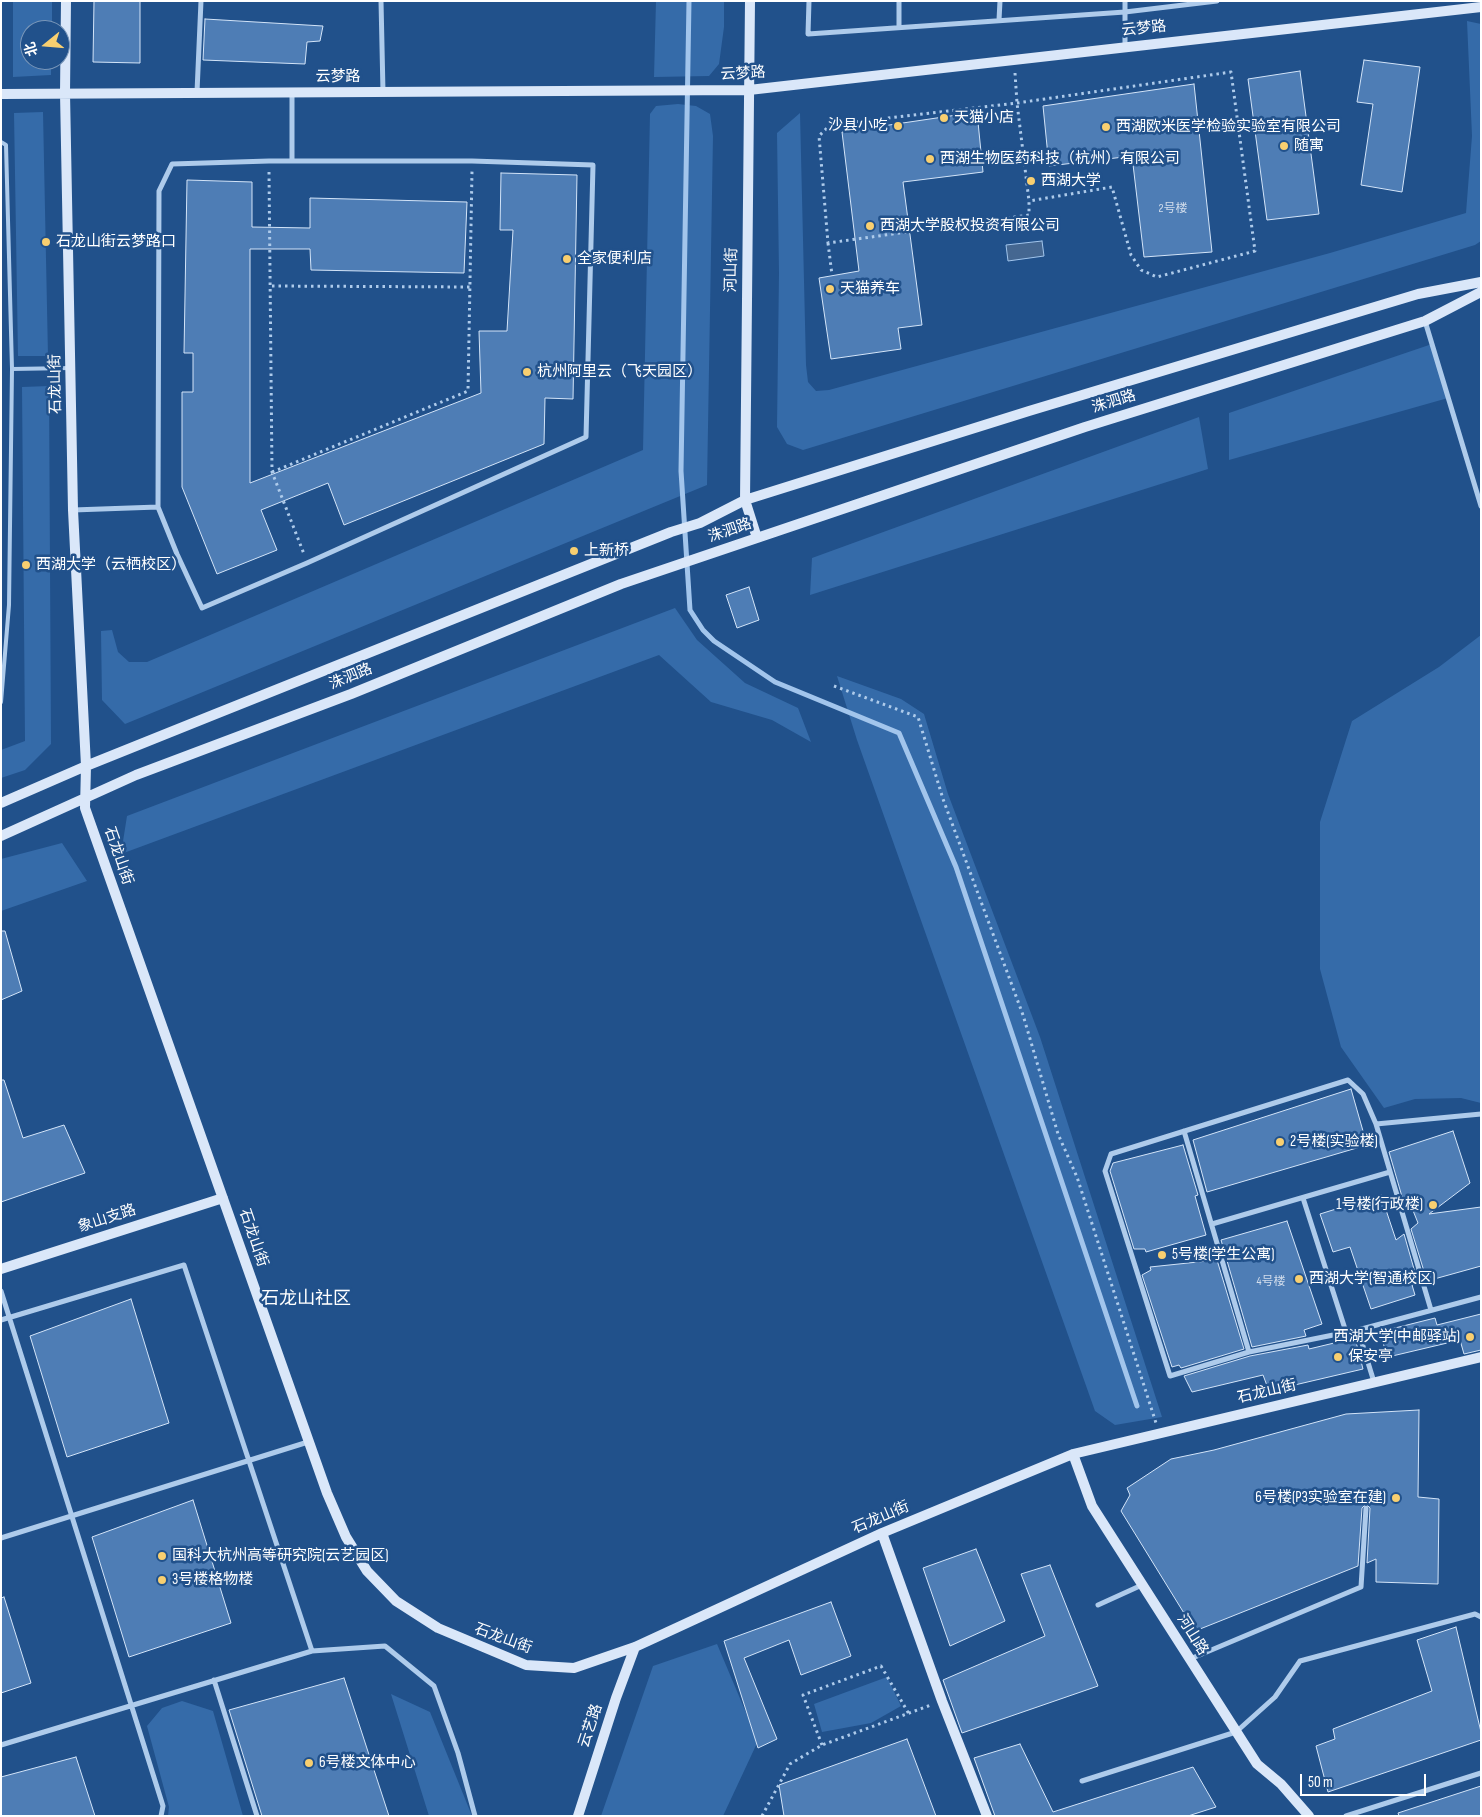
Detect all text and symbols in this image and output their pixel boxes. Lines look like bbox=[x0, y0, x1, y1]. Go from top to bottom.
street label: 云梦路 bbox=[1121, 18, 1167, 40]
north arrow bbox=[20, 20, 70, 70]
text: 北 bbox=[21, 40, 41, 58]
street label: 云梦路 bbox=[720, 64, 766, 84]
street label: 云梦路 bbox=[316, 68, 360, 86]
place label: 天猫小店 bbox=[954, 109, 1014, 127]
marker: 天猫小店 bbox=[938, 112, 950, 124]
place label: 沙县小吃 bbox=[828, 117, 888, 135]
place label: 西湖欧米医学检验实验室有限公司 bbox=[1116, 118, 1341, 136]
marker: 沙县小吃 bbox=[892, 120, 904, 132]
marker: 西湖欧米医学检验实验室有限公司 bbox=[1100, 121, 1112, 133]
place label: 随寓 bbox=[1294, 137, 1324, 155]
marker: 随寓 bbox=[1278, 140, 1290, 152]
place label: 西湖生物医药科技（杭州）有限公司 bbox=[940, 150, 1180, 168]
marker: 西湖生物医药科技（杭州）有限公司 bbox=[924, 153, 936, 165]
place label: 西湖大学 bbox=[1041, 172, 1101, 190]
marker: 西湖大学 bbox=[1025, 175, 1037, 187]
house number: 2号楼 bbox=[1159, 202, 1187, 216]
place label: 西湖大学股权投资有限公司 bbox=[880, 217, 1060, 235]
marker: 西湖大学股权投资有限公司 bbox=[864, 220, 876, 232]
place label: 石龙山街云梦路口 bbox=[56, 233, 176, 251]
marker: 石龙山街云梦路口 bbox=[40, 236, 52, 248]
street label: 河山街 bbox=[723, 247, 741, 293]
place label: 全家便利店 bbox=[577, 250, 652, 268]
marker: 全家便利店 bbox=[561, 253, 573, 265]
place label: 天猫养车 bbox=[840, 280, 900, 298]
marker: 天猫养车 bbox=[824, 283, 836, 295]
street label: 石龙山街 bbox=[46, 354, 66, 414]
place label: 杭州阿里云（飞天园区） bbox=[537, 363, 702, 381]
marker: 杭州阿里云（飞天园区） bbox=[521, 366, 533, 378]
street label: 洙泗路 bbox=[1090, 387, 1138, 417]
street label: 洙泗路 bbox=[706, 515, 754, 547]
place label: 上新桥 bbox=[584, 542, 629, 560]
marker: 上新桥 bbox=[568, 545, 580, 557]
place label: 西湖大学（云栖校区） bbox=[36, 556, 186, 574]
marker: 西湖大学（云栖校区） bbox=[20, 559, 32, 571]
street label: 洙泗路 bbox=[327, 660, 375, 694]
street label: 石龙山街 bbox=[100, 825, 136, 887]
place label: 2号楼(实验楼) bbox=[1290, 1133, 1378, 1151]
marker: 2号楼(实验楼) bbox=[1274, 1136, 1286, 1148]
place label: 1号楼(行政楼) bbox=[1336, 1196, 1423, 1214]
marker: 1号楼(行政楼) bbox=[1427, 1199, 1439, 1211]
street label: 象山支路 bbox=[76, 1201, 138, 1237]
street label: 石龙山街 bbox=[235, 1207, 271, 1269]
place label: 5号楼(学生公寓) bbox=[1172, 1246, 1275, 1264]
marker: 5号楼(学生公寓) bbox=[1156, 1249, 1168, 1261]
place label: 西湖大学(智通校区) bbox=[1309, 1270, 1435, 1288]
marker: 西湖大学(智通校区) bbox=[1293, 1273, 1305, 1285]
house number: 4号楼 bbox=[1256, 1275, 1286, 1289]
district label: 石龙山社区 bbox=[261, 1288, 351, 1310]
place label: 西湖大学(中邮驿站) bbox=[1334, 1328, 1460, 1346]
marker: 西湖大学(中邮驿站) bbox=[1464, 1331, 1476, 1343]
place label: 保安亭 bbox=[1348, 1348, 1393, 1366]
marker: 保安亭 bbox=[1332, 1351, 1344, 1363]
street label: 石龙山街 bbox=[1236, 1376, 1298, 1408]
place label: 6号楼(P3实验室在建) bbox=[1255, 1489, 1386, 1507]
marker: 6号楼(P3实验室在建) bbox=[1390, 1492, 1402, 1504]
street label: 石龙山街 bbox=[850, 1498, 912, 1538]
place label: 国科大杭州高等研究院(云艺园区) bbox=[172, 1547, 388, 1565]
marker: 国科大杭州高等研究院(云艺园区) bbox=[156, 1550, 168, 1562]
place label: 3号楼格物楼 bbox=[172, 1571, 253, 1589]
marker: 3号楼格物楼 bbox=[156, 1574, 168, 1586]
street label: 河山路 bbox=[1172, 1611, 1212, 1659]
street label: 石龙山街 bbox=[472, 1620, 534, 1658]
street label: 云艺路 bbox=[575, 1702, 607, 1750]
place label: 6号楼文体中心 bbox=[319, 1754, 416, 1772]
marker: 6号楼文体中心 bbox=[303, 1757, 315, 1769]
scale bar bbox=[1302, 1764, 1428, 1796]
text: 50 m bbox=[1308, 1773, 1333, 1792]

